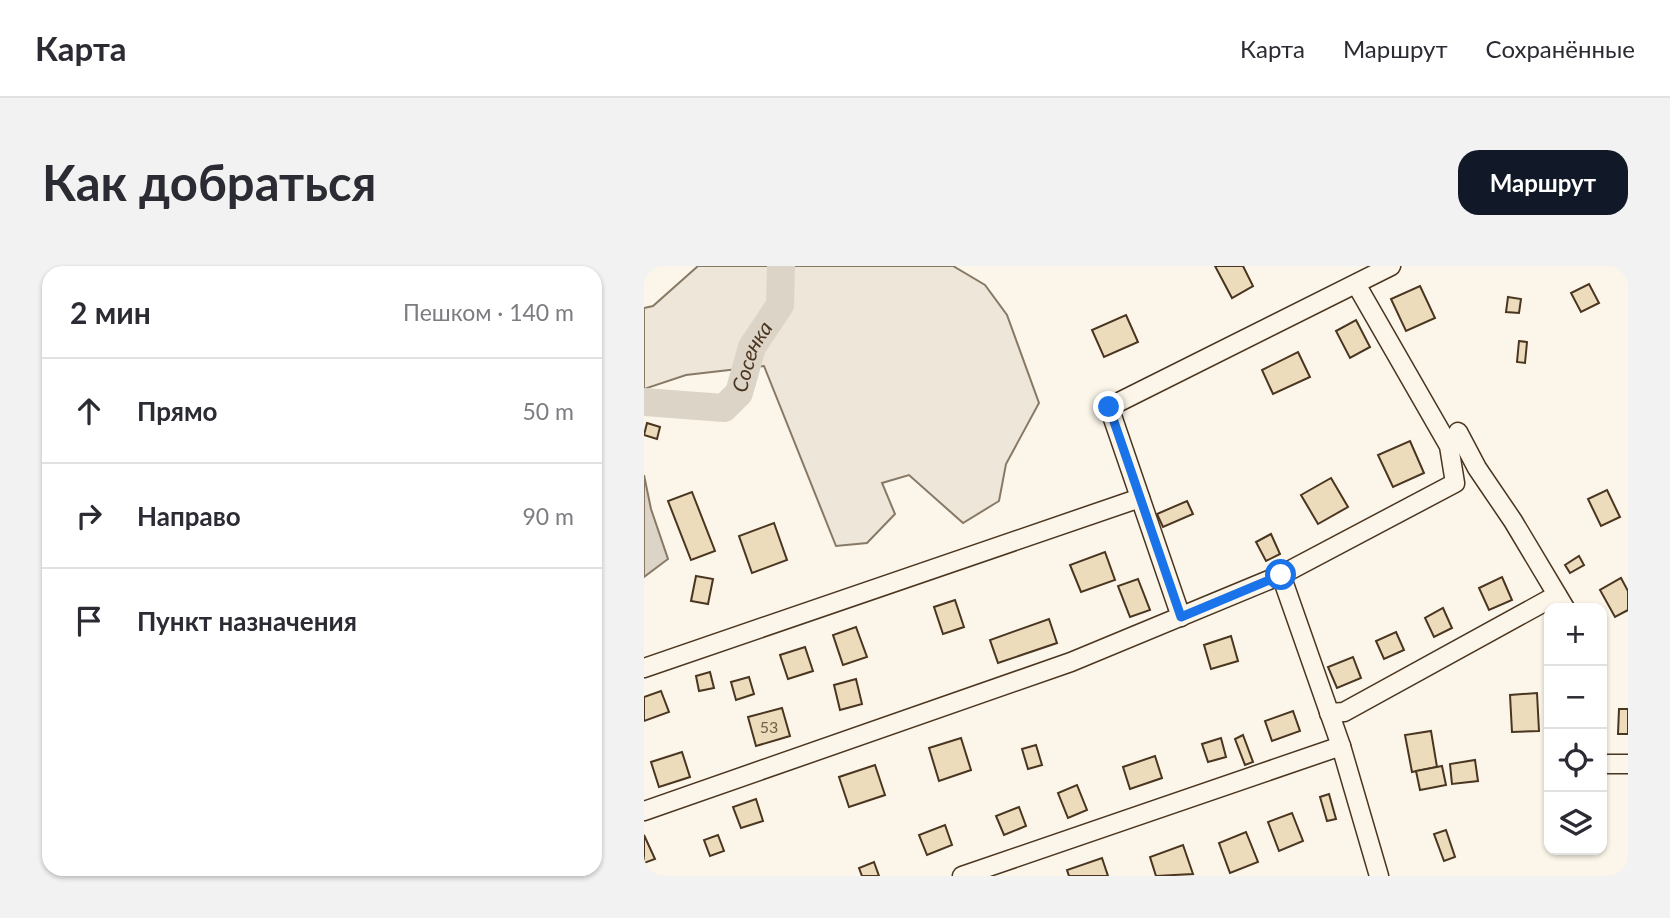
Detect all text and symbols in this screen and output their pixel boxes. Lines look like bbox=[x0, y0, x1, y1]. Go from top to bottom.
text: Карта bbox=[35, 28, 126, 68]
text: Карта bbox=[1240, 34, 1305, 63]
text: Маршрут bbox=[1343, 34, 1448, 63]
text: Сохранённые bbox=[1486, 34, 1635, 63]
button: Маршрут bbox=[1458, 150, 1628, 215]
text: Как добраться bbox=[42, 153, 376, 211]
text: 2 мин bbox=[70, 294, 151, 330]
text: Пешком · 140 m bbox=[403, 298, 574, 326]
water label: Сосенка bbox=[726, 316, 777, 395]
route end bbox=[1093, 391, 1124, 422]
icon: ahead bbox=[70, 392, 108, 430]
text: Прямо bbox=[137, 395, 218, 427]
text: 50 m bbox=[523, 397, 574, 425]
icon: right bbox=[70, 497, 108, 535]
text: Направо bbox=[137, 500, 241, 532]
text: 90 m bbox=[523, 502, 574, 530]
route start bbox=[1265, 559, 1296, 590]
icon: arrive bbox=[70, 602, 108, 640]
map controls bbox=[1544, 603, 1607, 855]
button: + bbox=[1544, 603, 1607, 666]
text: Пункт назначения bbox=[137, 605, 357, 637]
button: − bbox=[1544, 666, 1607, 729]
house number: 53 bbox=[760, 717, 778, 736]
button: locate bbox=[1544, 729, 1607, 792]
button: layers bbox=[1544, 792, 1607, 855]

